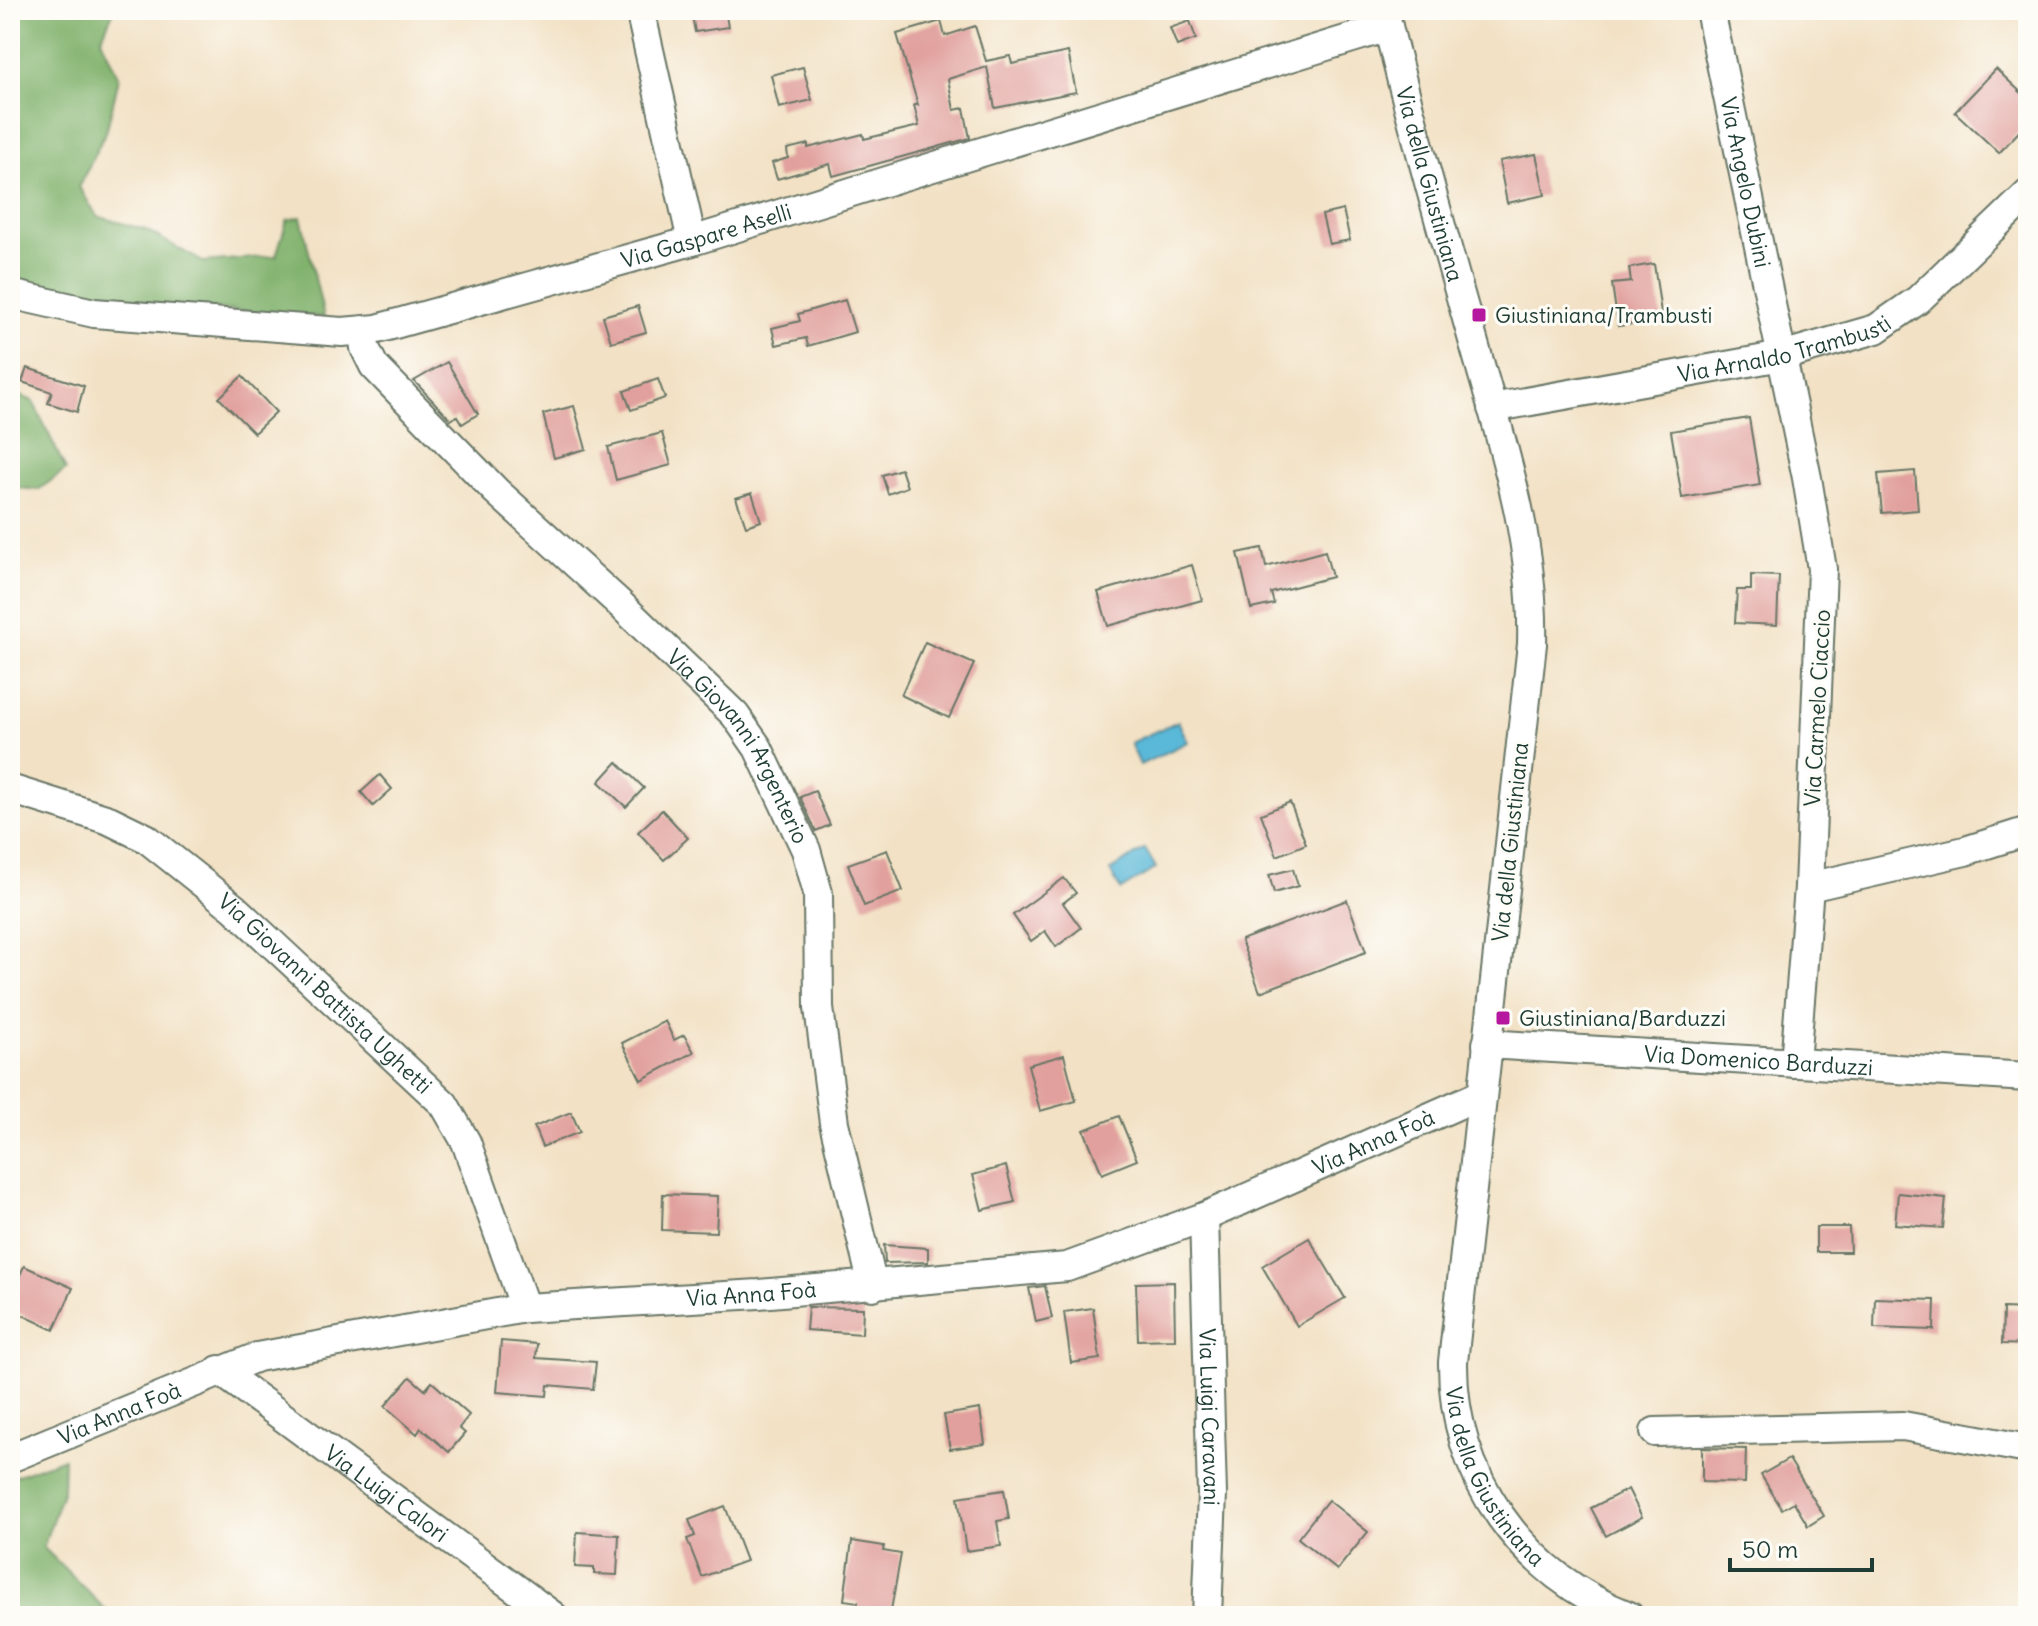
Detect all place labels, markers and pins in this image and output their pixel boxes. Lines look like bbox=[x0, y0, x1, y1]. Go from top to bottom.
place label: Giustiniana/Trambusti bbox=[1495, 301, 1712, 329]
marker: Giustiniana/Trambusti bbox=[1470, 306, 1488, 324]
place label: Giustiniana/Barduzzi bbox=[1519, 1004, 1726, 1032]
marker: Giustiniana/Barduzzi bbox=[1494, 1009, 1512, 1027]

